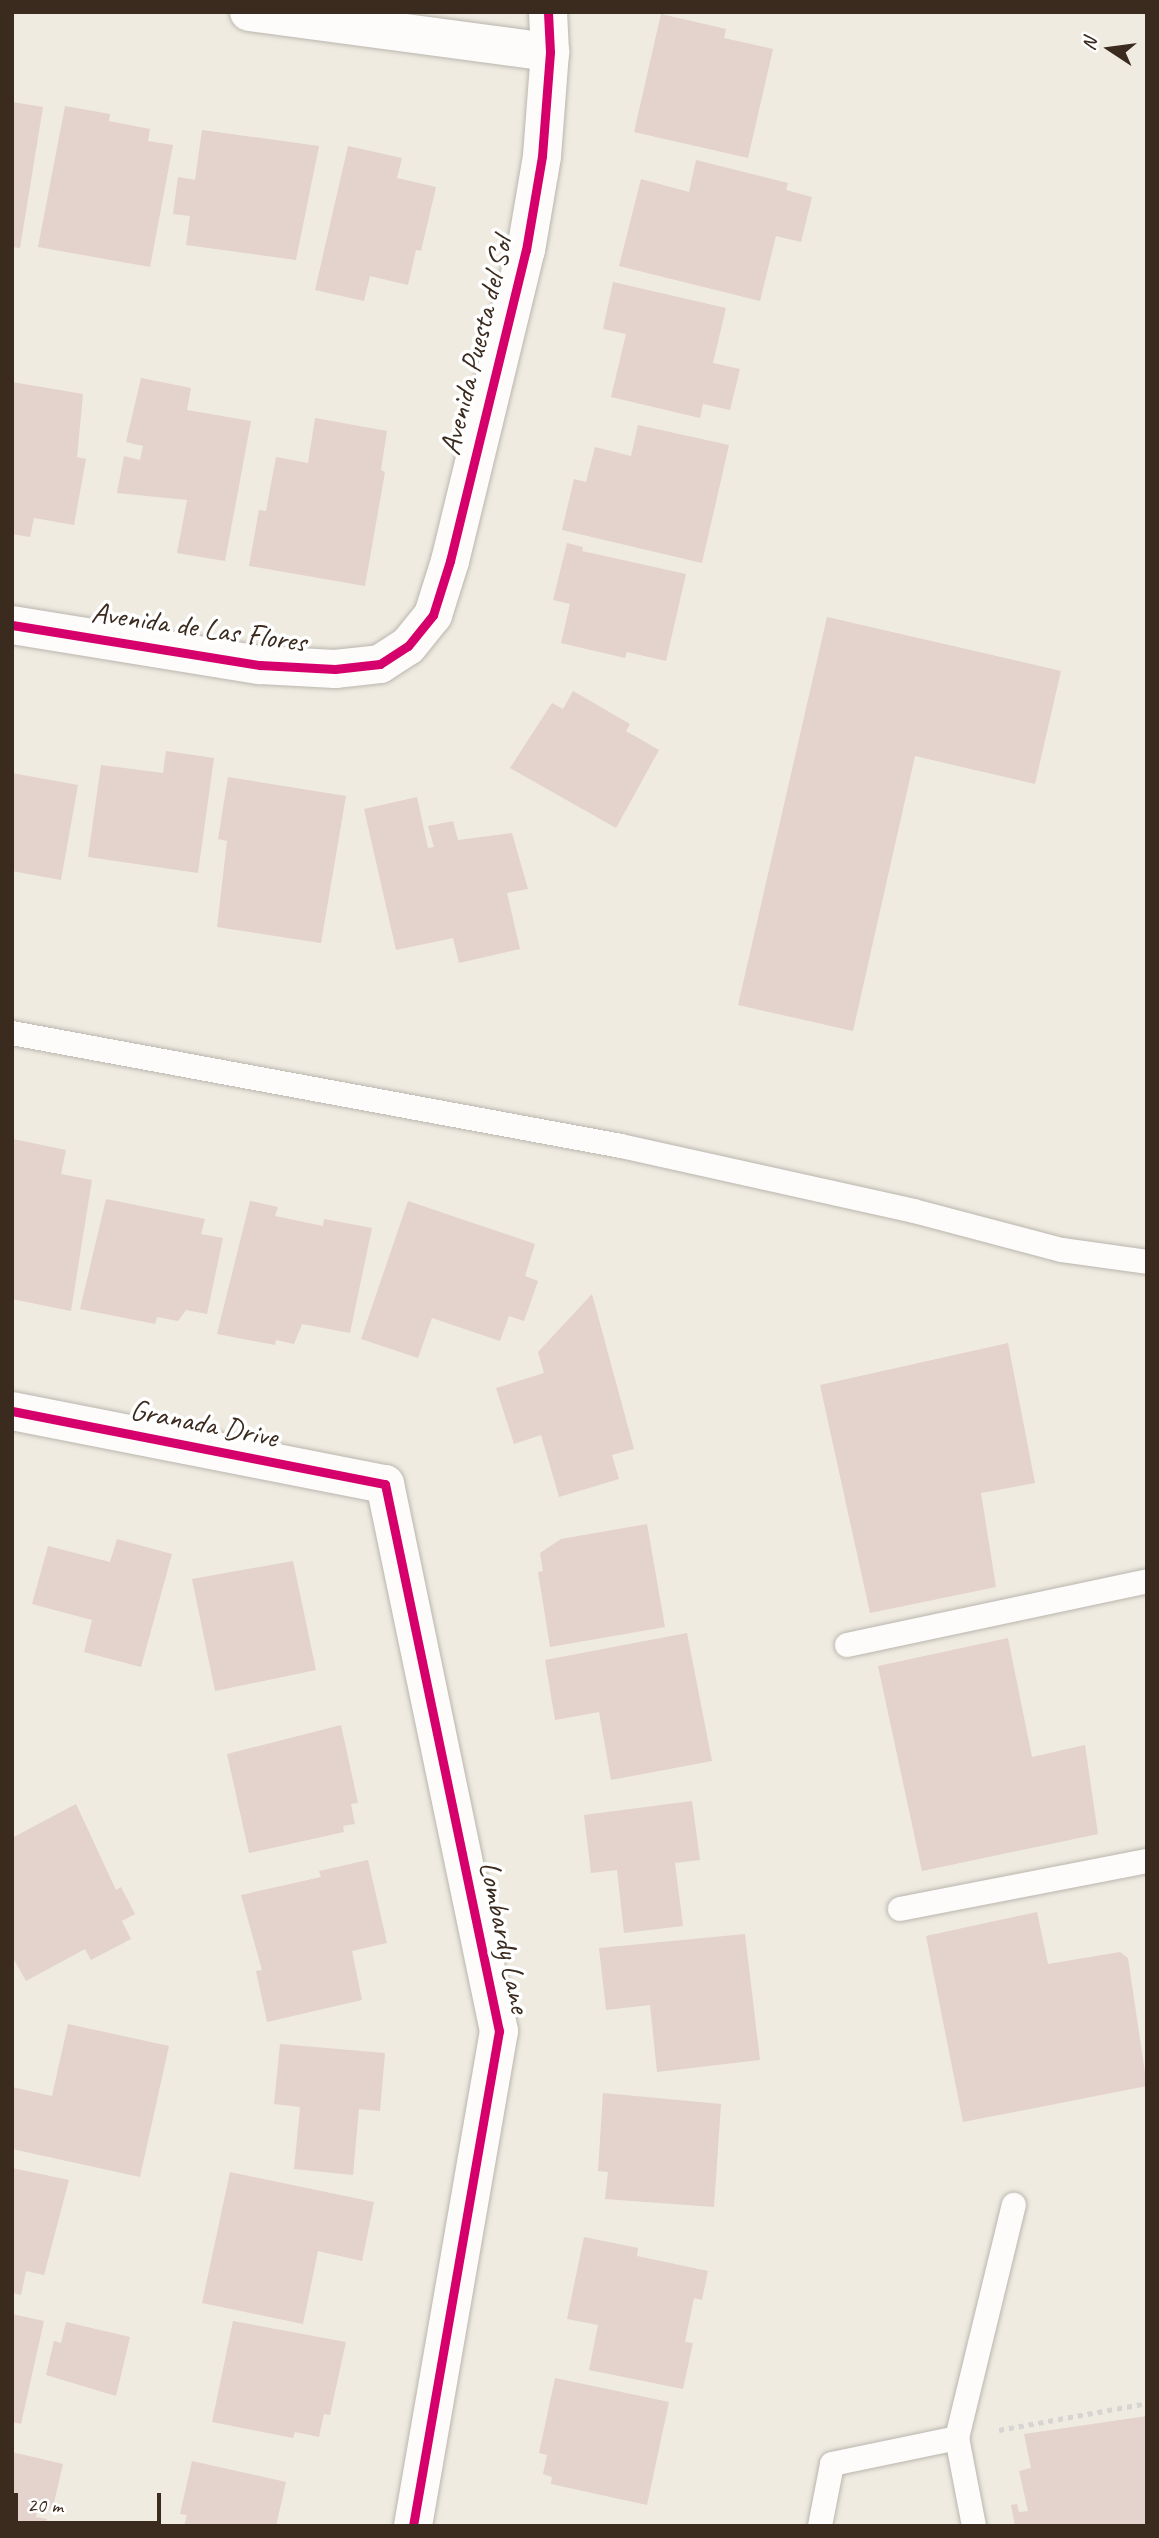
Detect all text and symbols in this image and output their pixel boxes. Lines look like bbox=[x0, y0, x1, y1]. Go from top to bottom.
north arrow bbox=[1075, 14, 1145, 84]
text: N bbox=[1077, 36, 1103, 53]
street label: Avenida Puesta del Sol bbox=[432, 234, 520, 458]
street label: Avenida de Las Flores bbox=[89, 594, 309, 660]
street label: Granada Drive bbox=[127, 1391, 281, 1455]
street label: Lombardy Lane bbox=[471, 1858, 539, 2016]
scale bar bbox=[18, 2478, 164, 2522]
text: 20 m bbox=[27, 2492, 63, 2518]

